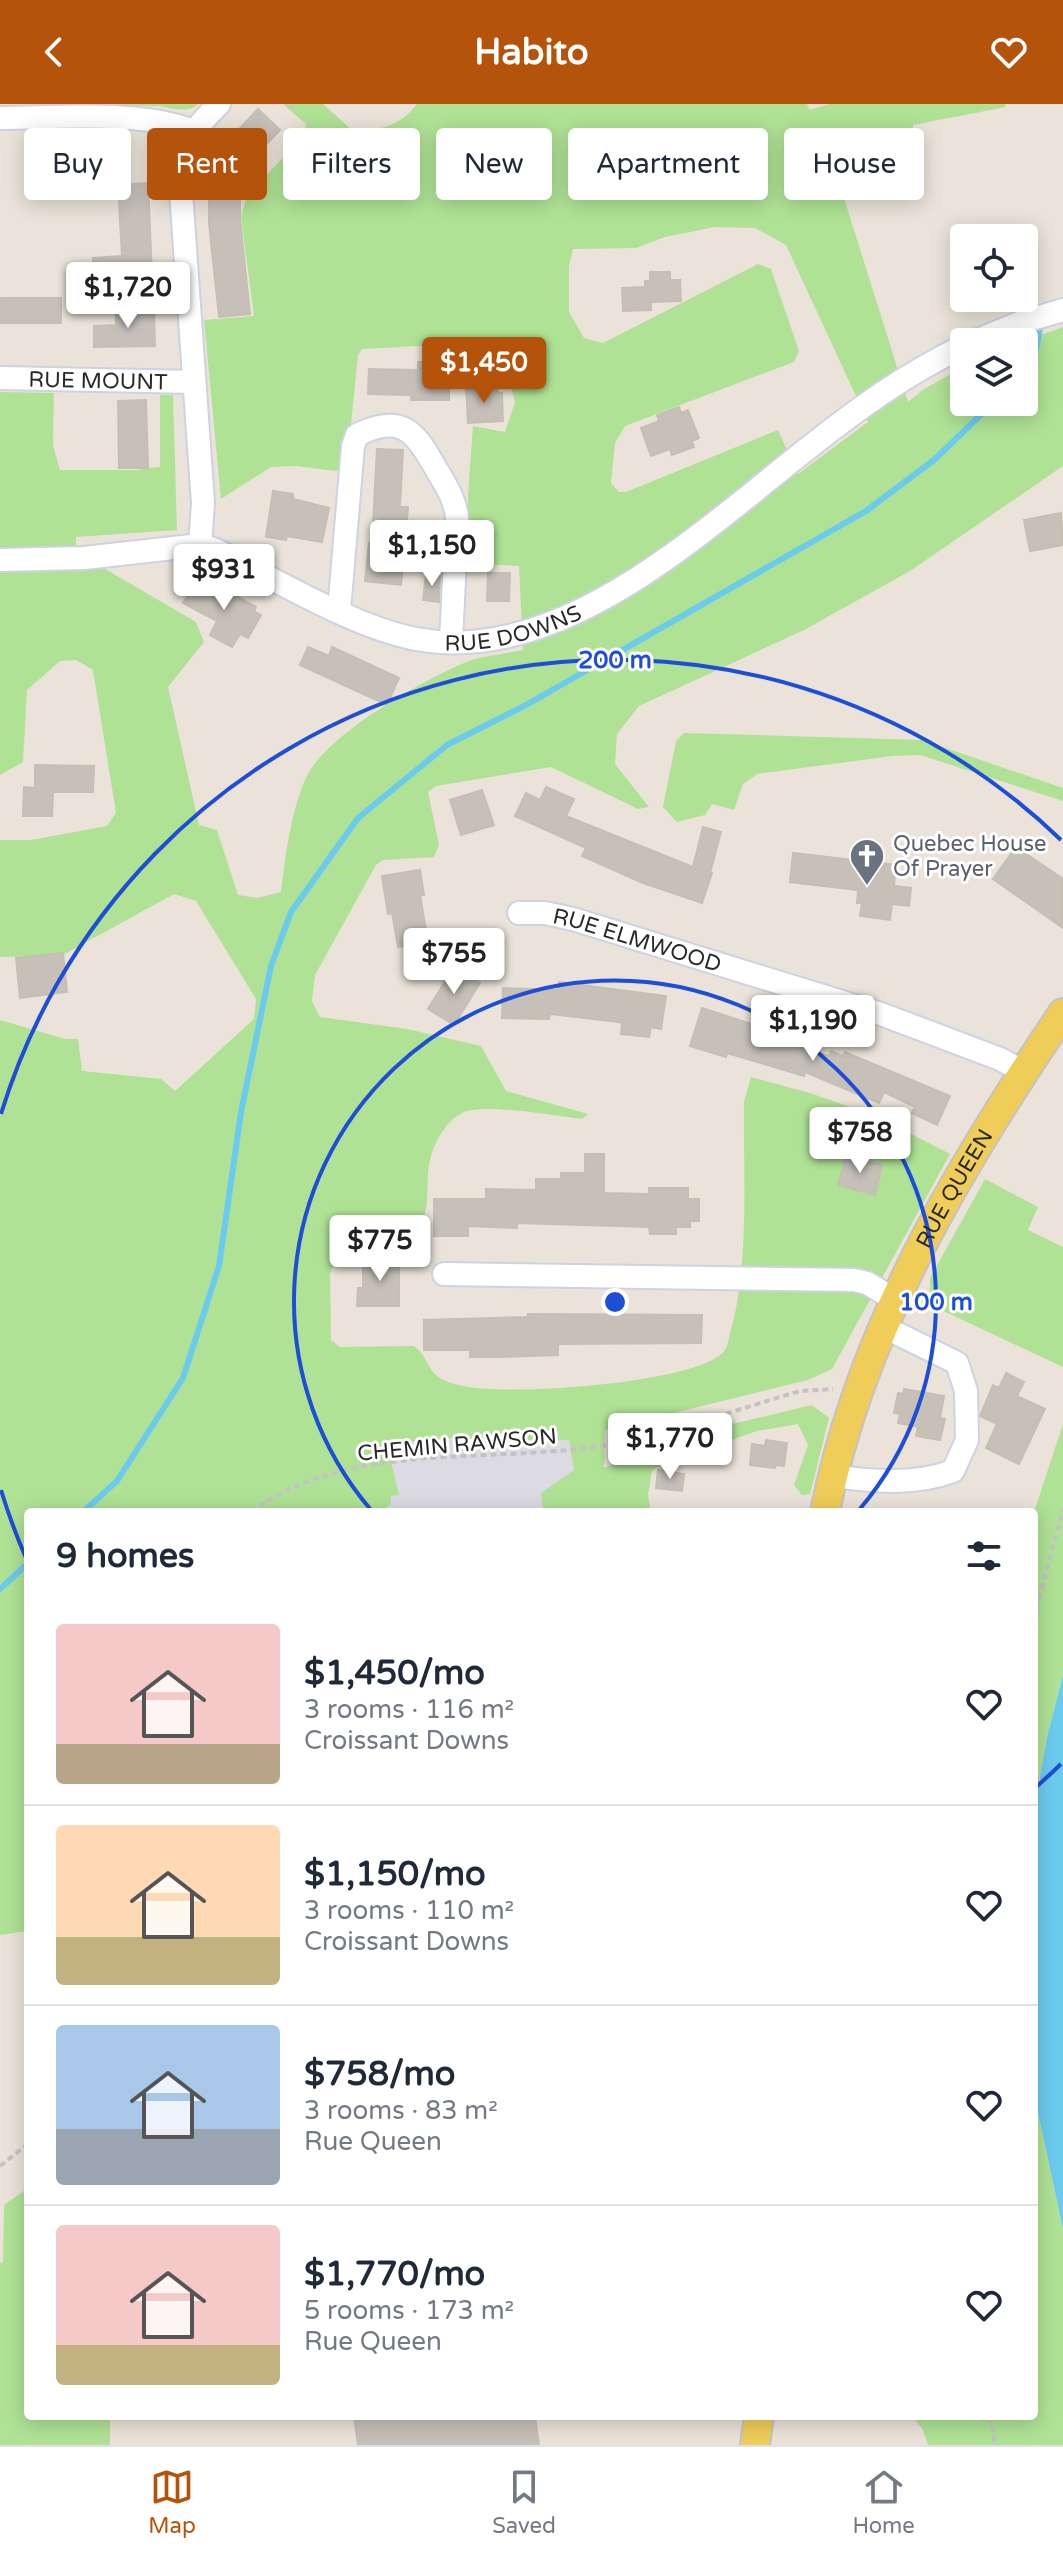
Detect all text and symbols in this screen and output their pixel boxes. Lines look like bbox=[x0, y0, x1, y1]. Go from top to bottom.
icon: back bbox=[32, 30, 76, 74]
icon: heart bbox=[987, 30, 1031, 74]
text: Habito bbox=[474, 31, 589, 74]
chip: Buy bbox=[24, 128, 131, 200]
chip: Rent bbox=[147, 128, 267, 200]
chip: Filters bbox=[283, 128, 420, 200]
chip: New bbox=[436, 128, 552, 200]
chip: Apartment bbox=[568, 128, 768, 200]
chip: House bbox=[784, 128, 924, 200]
map controls bbox=[950, 224, 1038, 416]
button: locate bbox=[950, 224, 1038, 312]
pin: $1,720 bbox=[63, 262, 193, 330]
text: $1,720 bbox=[84, 272, 172, 303]
button: layers bbox=[950, 328, 1038, 416]
pin: $1,450 bbox=[419, 337, 549, 405]
text: $1,450 bbox=[440, 347, 528, 378]
street label: RUE MOUNT bbox=[28, 367, 168, 395]
pin: $1,150 bbox=[367, 520, 497, 588]
text: $1,150 bbox=[388, 530, 476, 561]
pin: $931 bbox=[177, 544, 271, 612]
text: $931 bbox=[191, 554, 257, 585]
street label: RUE DOWNS bbox=[445, 600, 586, 657]
text: 200 m bbox=[578, 646, 652, 675]
place label: Quebec House Of Prayer bbox=[893, 831, 1046, 882]
church icon: Quebec House Of Prayer bbox=[848, 837, 886, 887]
street label: RUE ELMWOOD bbox=[551, 903, 724, 978]
pin: $755 bbox=[407, 928, 501, 996]
text: $755 bbox=[421, 938, 487, 969]
pin: $1,190 bbox=[748, 995, 878, 1063]
text: $1,190 bbox=[769, 1005, 857, 1036]
pin: $758 bbox=[813, 1107, 907, 1175]
text: $758 bbox=[827, 1117, 893, 1148]
street label: RUE QUEEN bbox=[911, 1125, 998, 1253]
pin: $775 bbox=[333, 1215, 427, 1283]
text: $775 bbox=[347, 1225, 413, 1256]
centre of rings bbox=[601, 1288, 629, 1316]
text: 100 m bbox=[899, 1288, 973, 1317]
pin: $1,770 bbox=[605, 1413, 735, 1481]
street label: CHEMIN RAWSON bbox=[356, 1423, 558, 1467]
text: $1,770 bbox=[626, 1423, 714, 1454]
icon: filters bbox=[962, 1534, 1006, 1578]
text: 9 homes bbox=[56, 1536, 194, 1577]
text: $1,450/mo bbox=[304, 1653, 485, 1694]
icon: home bbox=[120, 1656, 216, 1752]
icon: heart bbox=[962, 1682, 1006, 1726]
text: 3 rooms · 116 m² bbox=[304, 1694, 514, 1725]
text: Croissant Downs bbox=[304, 1725, 509, 1756]
text: $1,150/mo bbox=[304, 1854, 486, 1895]
icon: home bbox=[120, 1857, 216, 1953]
icon: heart bbox=[962, 1883, 1006, 1927]
text: 3 rooms · 110 m² bbox=[304, 1895, 514, 1926]
text: Croissant Downs bbox=[304, 1926, 509, 1957]
text: $758/mo bbox=[304, 2054, 455, 2095]
icon: home bbox=[120, 2057, 216, 2153]
icon: heart bbox=[962, 2083, 1006, 2127]
text: 3 rooms · 83 m² bbox=[304, 2095, 498, 2126]
text: Rue Queen bbox=[304, 2126, 442, 2157]
text: $1,770/mo bbox=[304, 2254, 485, 2295]
icon: home bbox=[120, 2257, 216, 2353]
icon: heart bbox=[962, 2283, 1006, 2327]
text: 5 rooms · 173 m² bbox=[304, 2295, 514, 2326]
text: Rue Queen bbox=[304, 2326, 442, 2357]
tab: Map bbox=[148, 2465, 196, 2539]
tab: Saved bbox=[492, 2465, 556, 2539]
tab: Home bbox=[852, 2465, 915, 2539]

